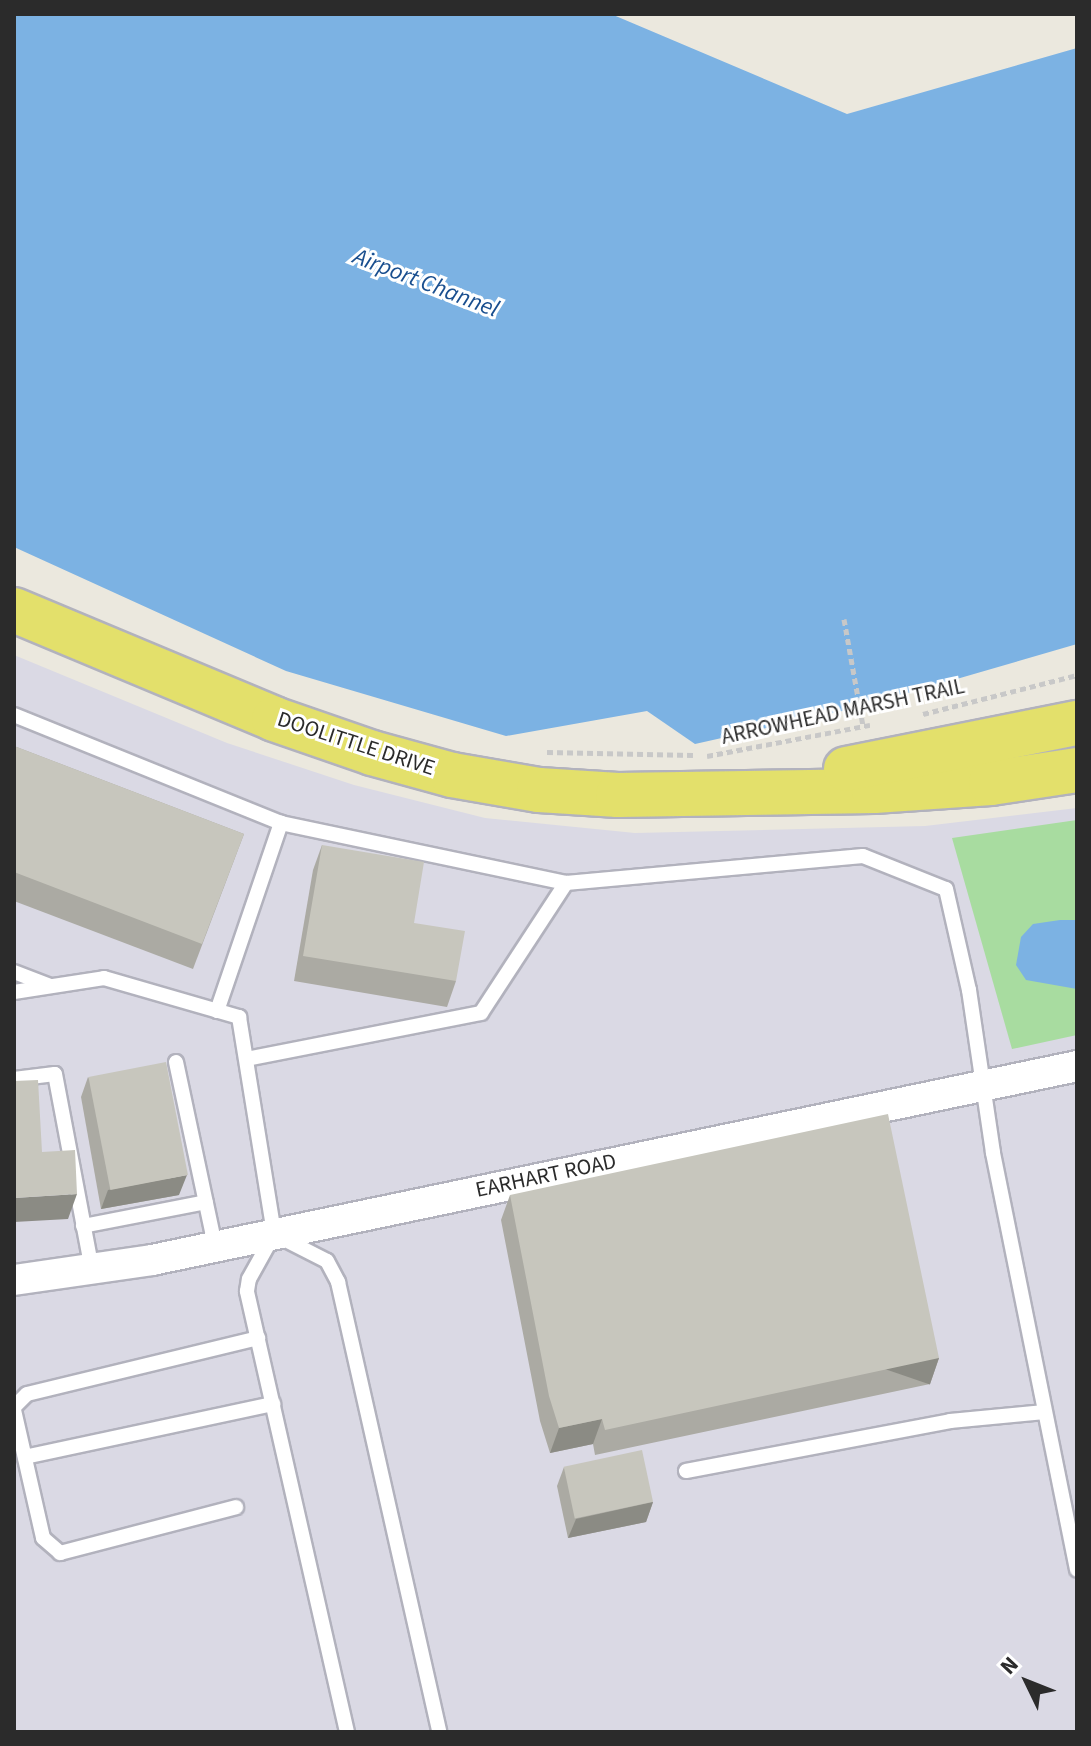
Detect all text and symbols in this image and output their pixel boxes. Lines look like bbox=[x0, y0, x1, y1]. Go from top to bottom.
water label: Airport Channel bbox=[349, 242, 503, 324]
street label: ARROWHEAD MARSH TRAIL bbox=[719, 673, 967, 751]
street label: DOOLITTLE DRIVE bbox=[274, 706, 438, 782]
street label: EARHART ROAD bbox=[473, 1148, 619, 1204]
north arrow bbox=[987, 1642, 1067, 1722]
text: N bbox=[993, 1649, 1026, 1682]

